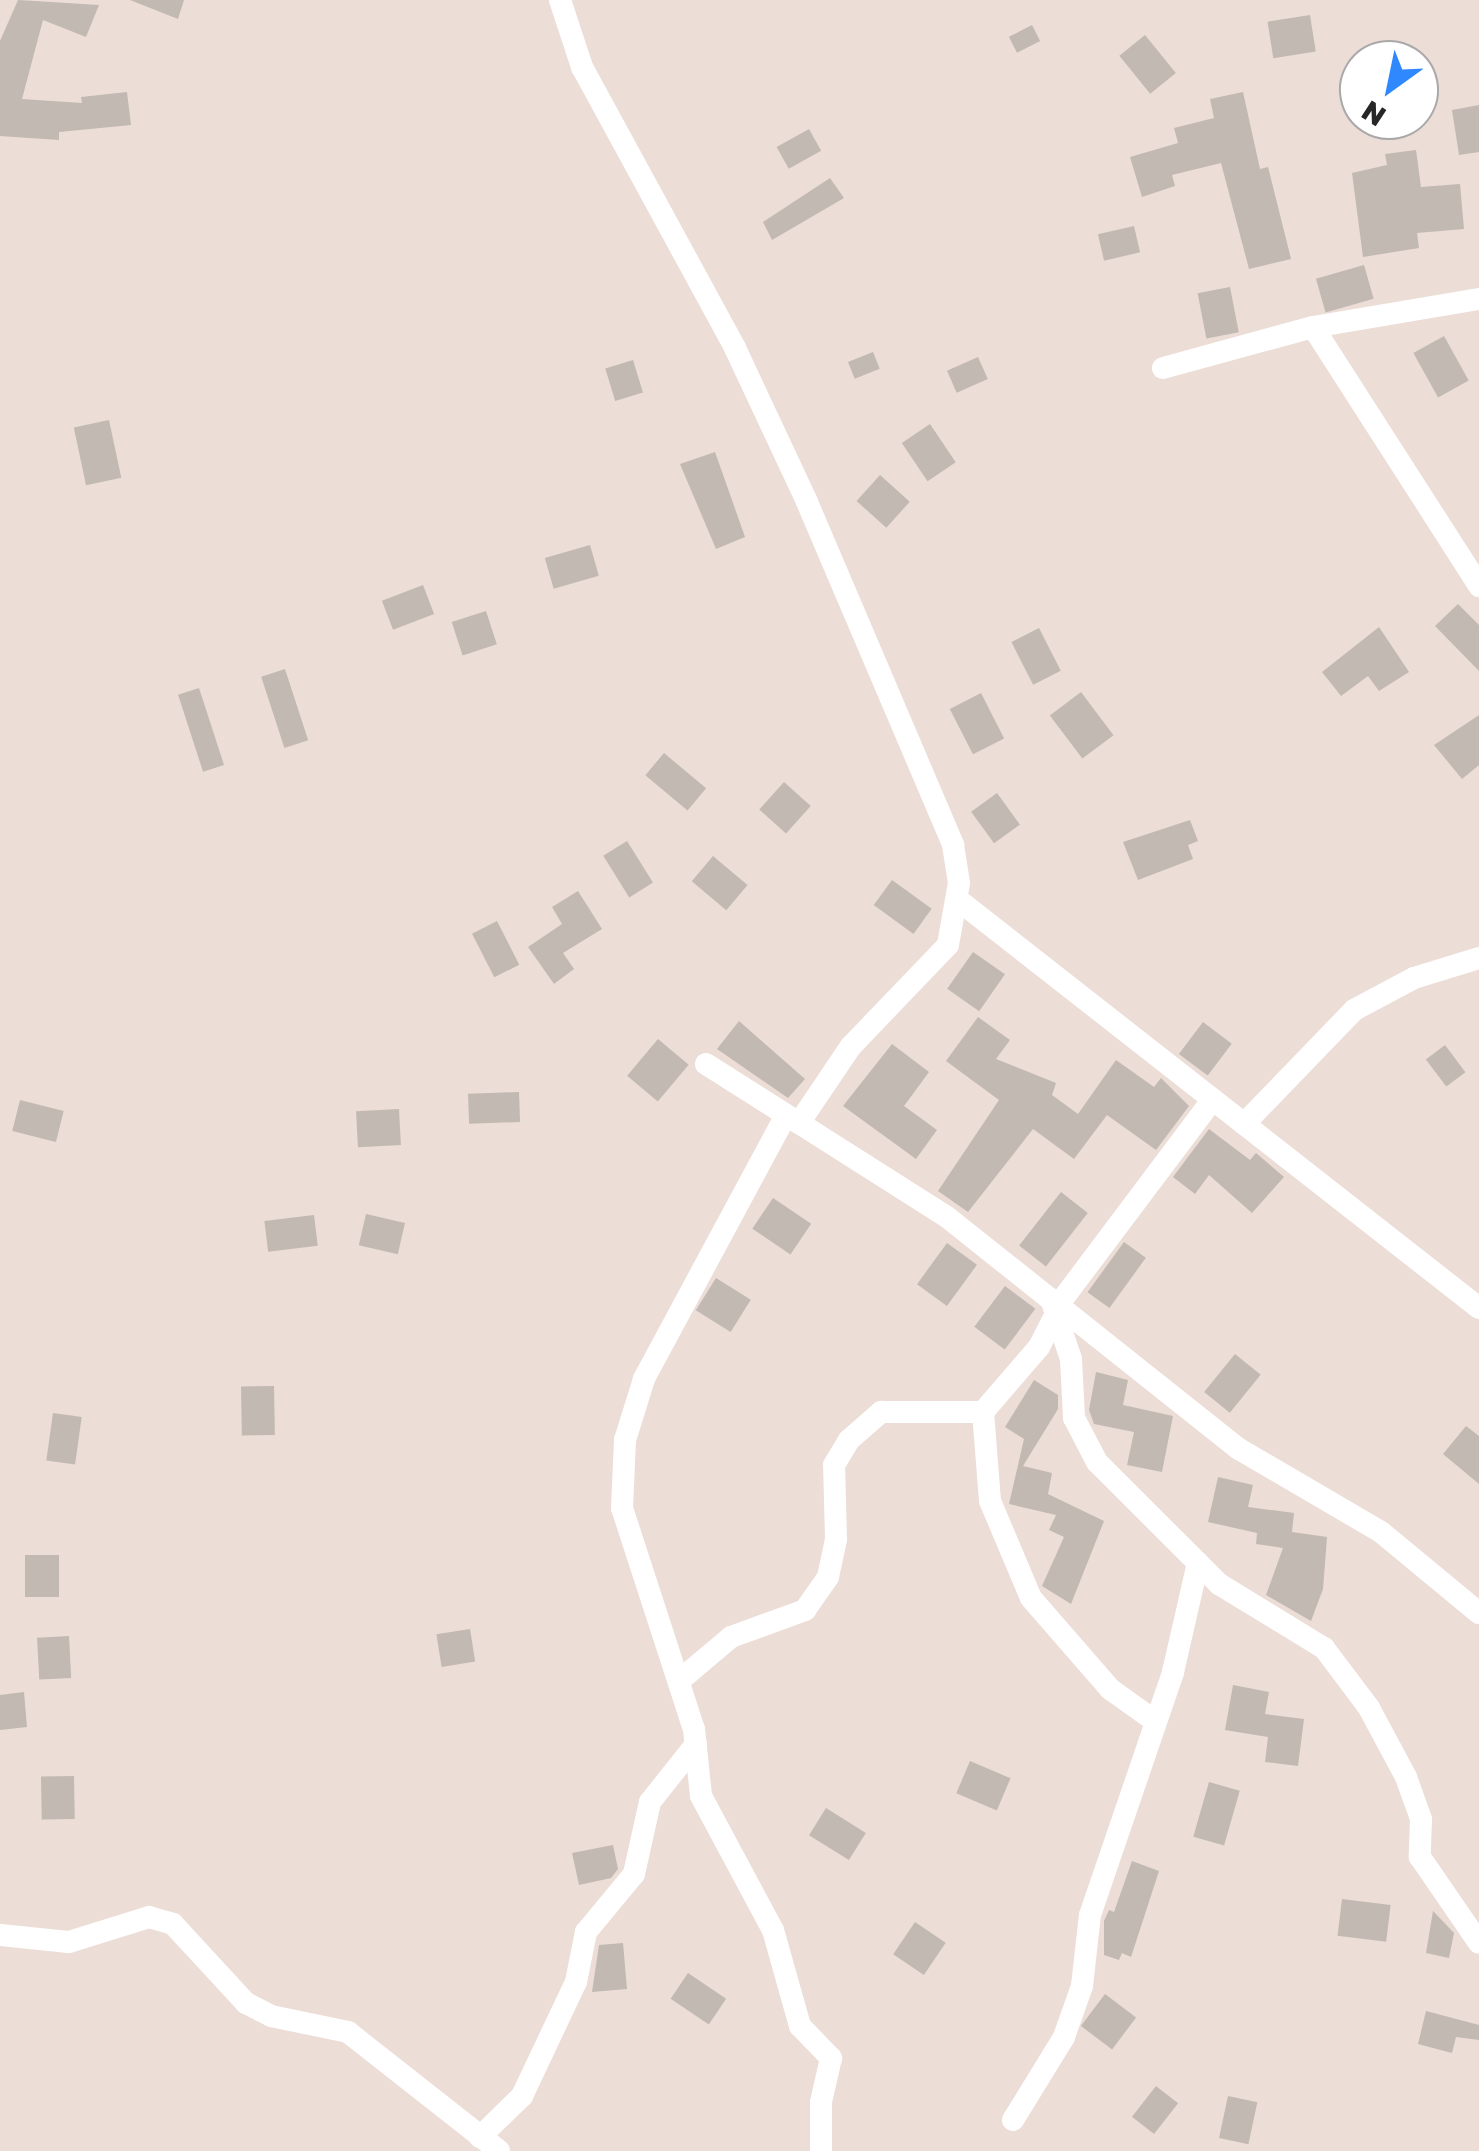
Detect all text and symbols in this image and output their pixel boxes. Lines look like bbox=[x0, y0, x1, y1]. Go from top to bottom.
north arrow bbox=[1339, 40, 1439, 140]
text: N bbox=[1356, 94, 1391, 134]

